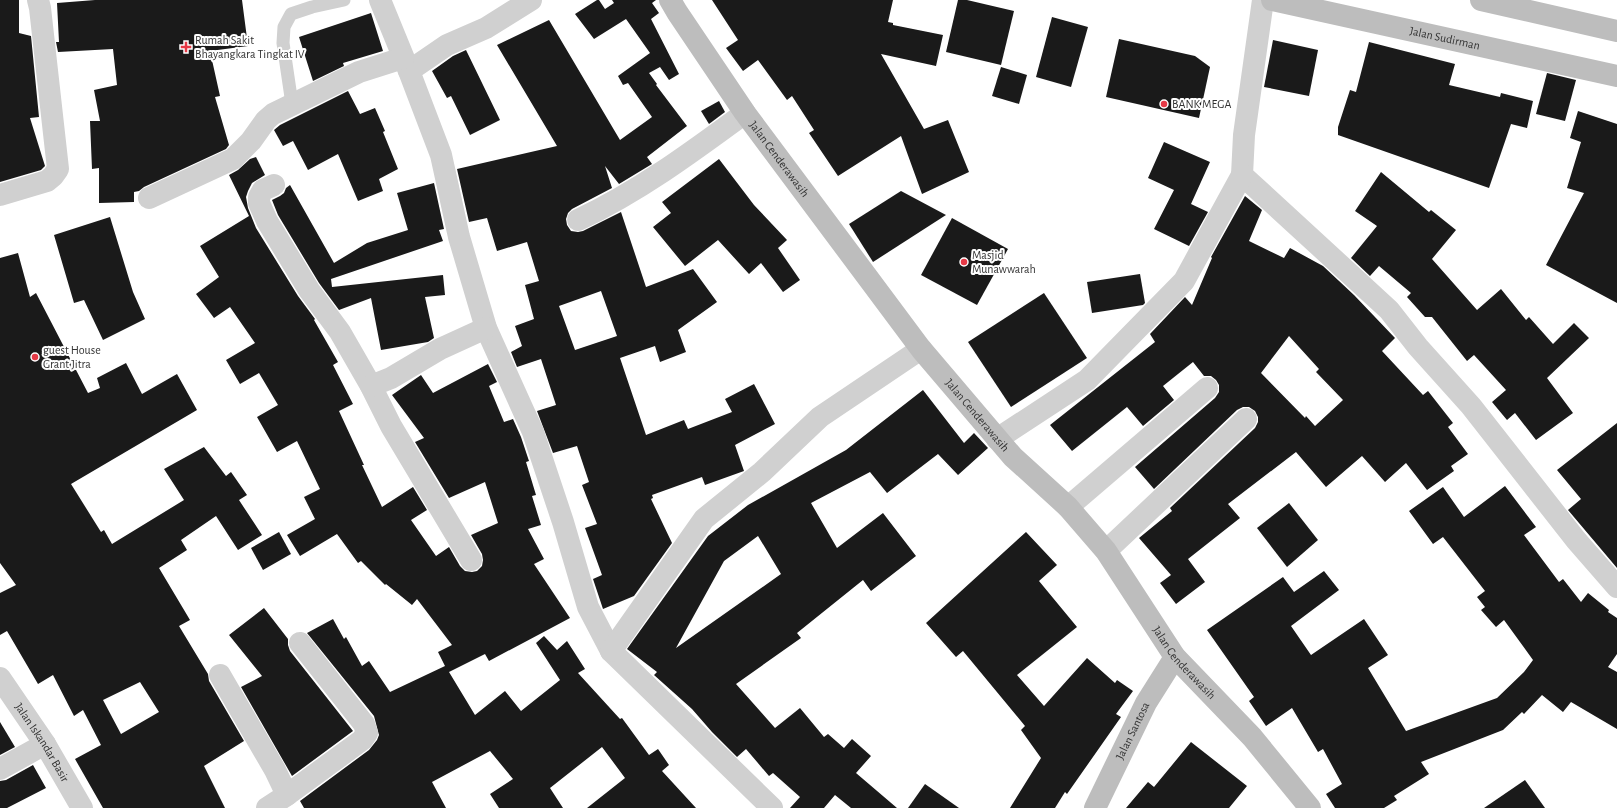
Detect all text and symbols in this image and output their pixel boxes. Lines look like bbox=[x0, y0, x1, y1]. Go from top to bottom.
street label: Jalan Sudirman bbox=[1409, 25, 1481, 52]
place label: Rumah Sakit Bhayangkara Tingkat IV bbox=[195, 34, 305, 61]
marker: Rumah Sakit Bhayangkara Tingkat IV bbox=[180, 41, 192, 53]
place label: BANK MEGA bbox=[1172, 98, 1231, 110]
marker: BANK MEGA bbox=[1159, 99, 1169, 109]
street label: Jalan Cenderawasih bbox=[747, 119, 811, 199]
place label: Masjid Munawwarah bbox=[972, 249, 1036, 275]
marker: Masjid Munawwarah bbox=[959, 257, 969, 267]
place label: guest House Grant Jitra bbox=[43, 344, 101, 370]
marker: guest House Grant Jitra bbox=[30, 352, 40, 362]
street label: Jalan Cenderawasih bbox=[943, 377, 1012, 454]
street label: Jalan Cenderawasih bbox=[1151, 624, 1218, 701]
street label: Jalan Santosa bbox=[1114, 700, 1152, 761]
street label: Jalan Iskandar Basir bbox=[13, 701, 72, 784]

